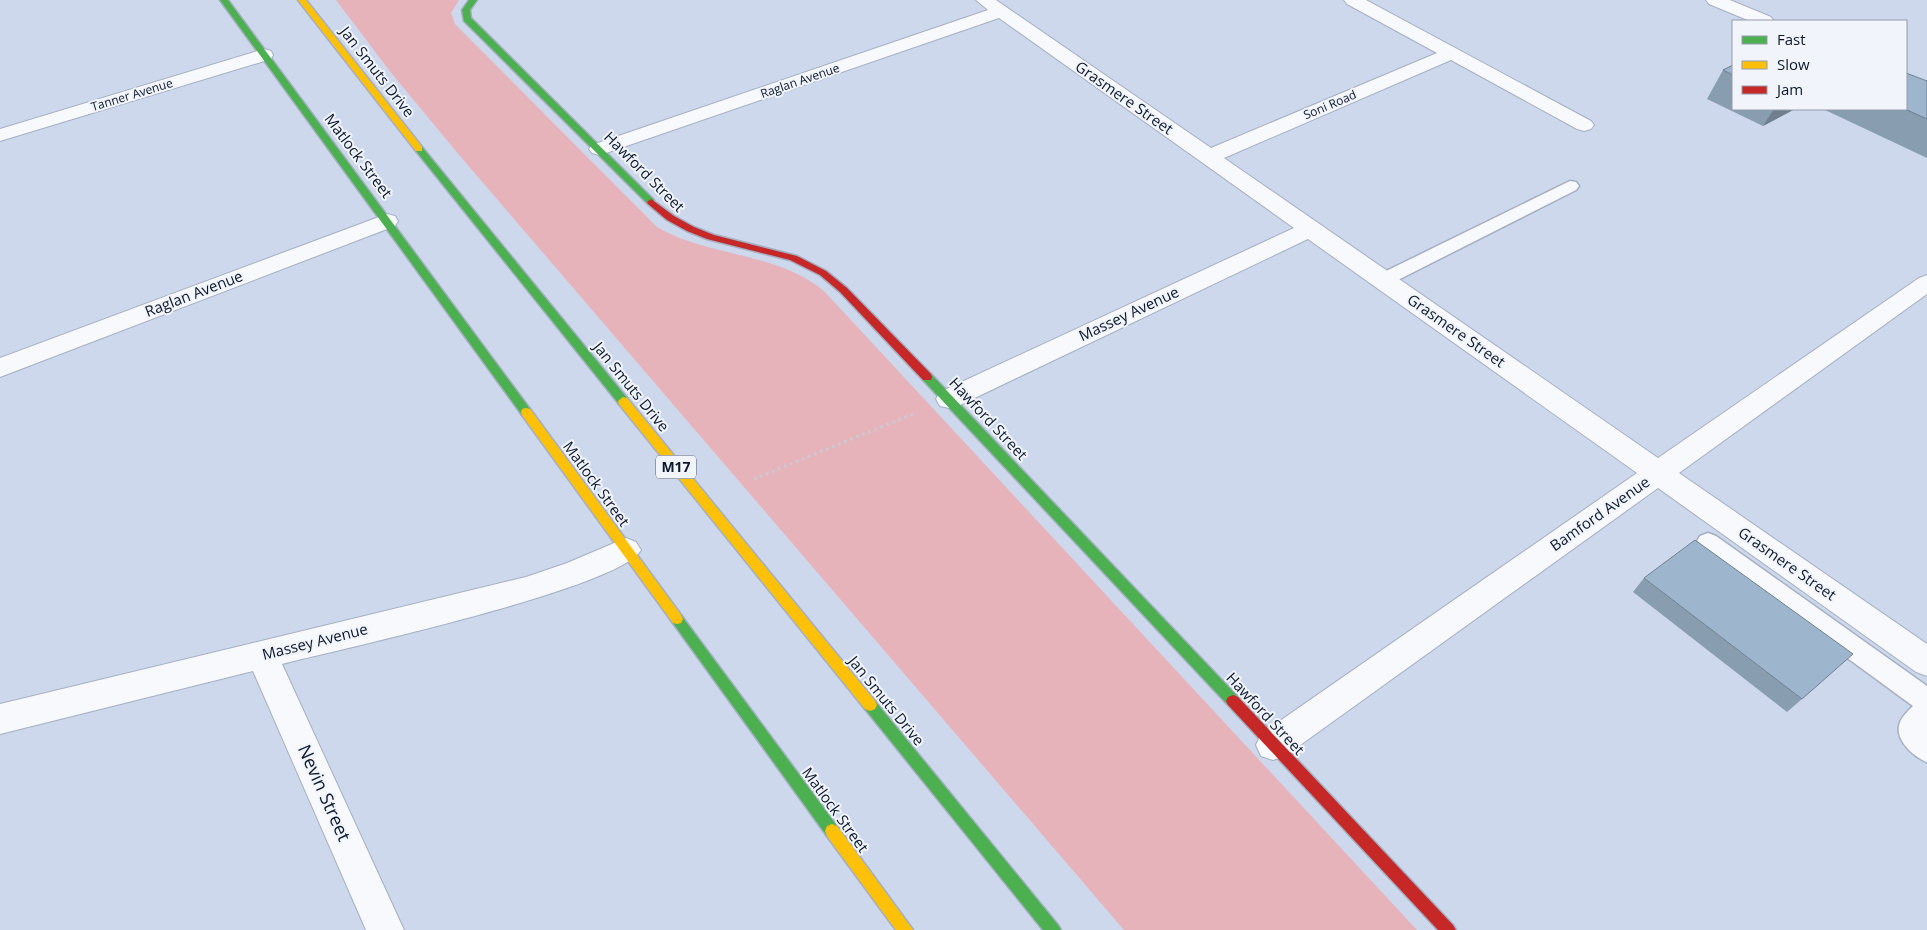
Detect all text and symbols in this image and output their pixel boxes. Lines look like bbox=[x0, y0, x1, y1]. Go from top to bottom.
street label: Jan Smuts Drive bbox=[335, 20, 419, 121]
legend bbox=[1732, 20, 1907, 110]
text: Fast bbox=[1777, 29, 1806, 49]
text: Slow bbox=[1777, 54, 1810, 74]
street label: Grasmere Street bbox=[1072, 56, 1177, 138]
street label: Raglan Avenue bbox=[758, 59, 842, 102]
street label: Tanner Avenue bbox=[89, 74, 175, 115]
text: Jam bbox=[1775, 79, 1803, 99]
street label: Soni Road bbox=[1301, 86, 1359, 123]
street label: Matlock Street bbox=[320, 109, 397, 202]
street label: Hawford Street bbox=[600, 127, 689, 216]
street label: Raglan Avenue bbox=[142, 265, 245, 321]
street label: Massey Avenue bbox=[1075, 281, 1182, 345]
street label: Grasmere Street bbox=[1404, 289, 1509, 371]
street label: Jan Smuts Drive bbox=[588, 336, 674, 435]
street label: Hawford Street bbox=[945, 373, 1032, 464]
street label: Matlock Street bbox=[559, 437, 635, 530]
road number: M17 bbox=[656, 456, 696, 478]
street label: Bamford Avenue bbox=[1546, 471, 1653, 555]
street label: Grasmere Street bbox=[1735, 522, 1840, 604]
street label: Massey Avenue bbox=[260, 618, 370, 664]
street label: Jan Smuts Drive bbox=[843, 650, 929, 749]
street label: Hawford Street bbox=[1222, 668, 1309, 759]
street label: Nevin Street bbox=[293, 741, 357, 845]
street label: Matlock Street bbox=[798, 763, 874, 856]

